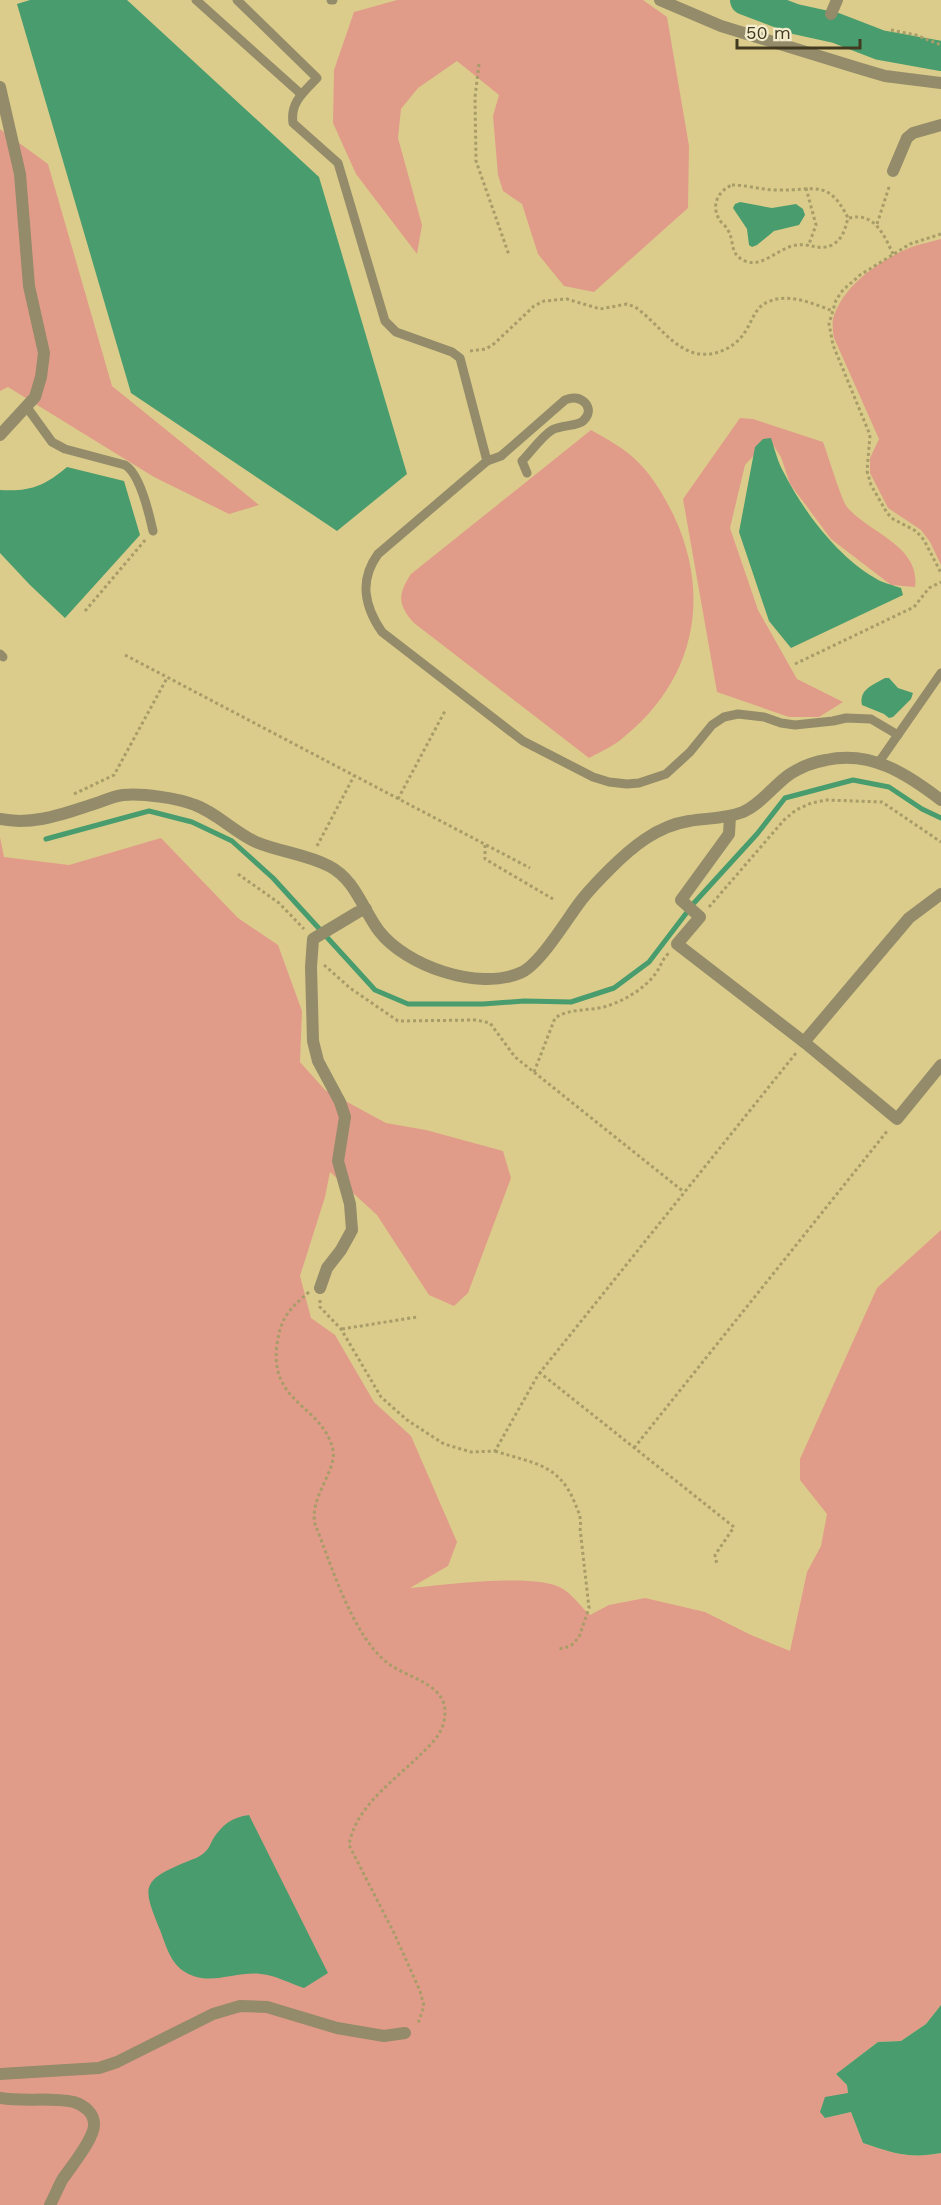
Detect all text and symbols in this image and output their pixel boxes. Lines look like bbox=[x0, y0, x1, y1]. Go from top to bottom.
scale bar bbox=[737, 12, 860, 50]
text: 50 m bbox=[746, 22, 791, 43]

